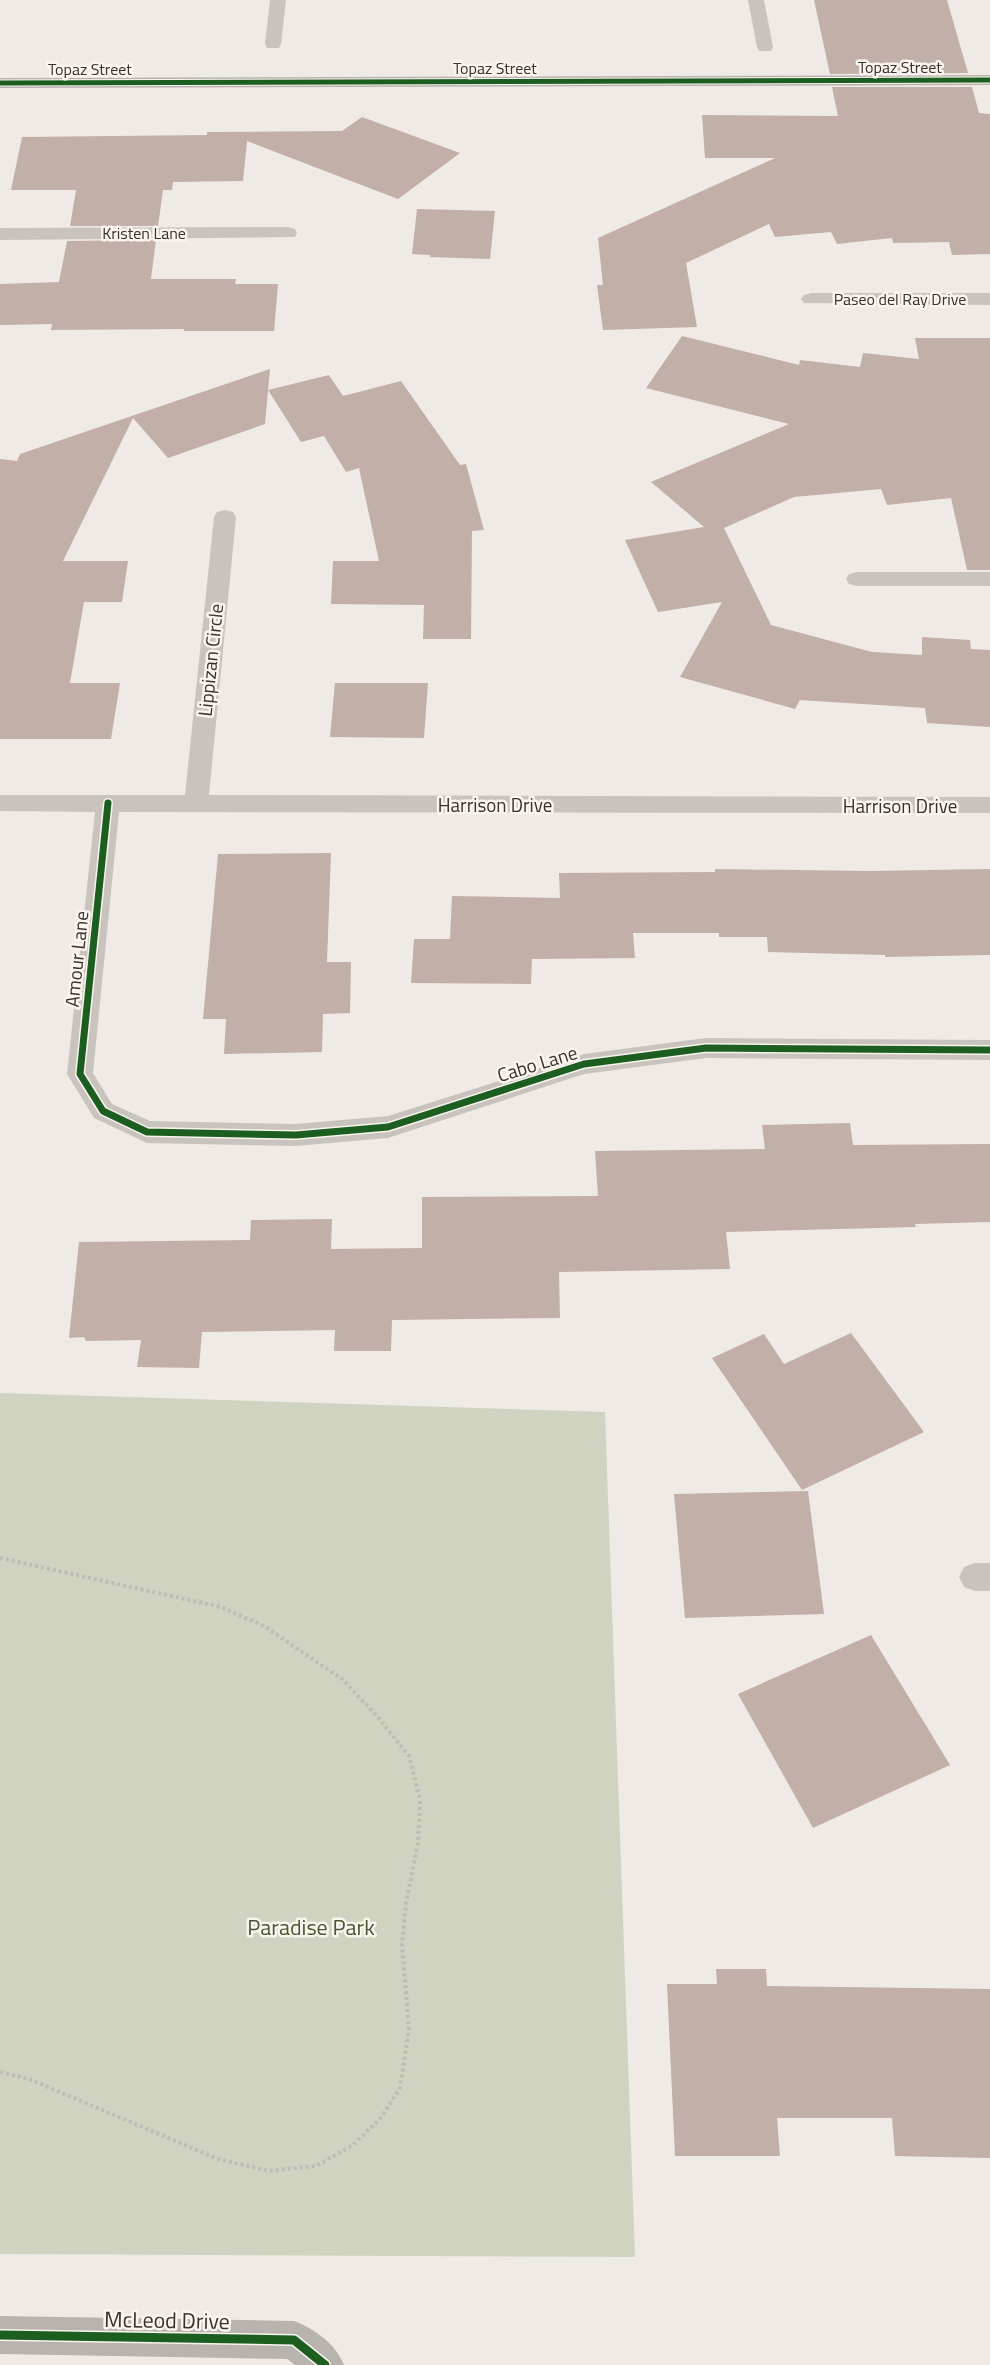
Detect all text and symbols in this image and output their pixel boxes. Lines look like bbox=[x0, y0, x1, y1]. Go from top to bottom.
street label: Topaz Street bbox=[858, 55, 942, 79]
street label: Topaz Street bbox=[453, 56, 537, 80]
street label: Topaz Street bbox=[48, 57, 132, 81]
street label: Kristen Lane bbox=[102, 221, 186, 245]
street label: Paseo del Ray Drive bbox=[834, 287, 966, 311]
street label: Lippizan Circle bbox=[190, 602, 230, 718]
street label: Harrison Drive bbox=[438, 790, 552, 819]
street label: Harrison Drive bbox=[843, 791, 957, 820]
street label: Amour Lane bbox=[57, 909, 95, 1009]
street label: Cabo Lane bbox=[493, 1037, 581, 1089]
park label: Paradise Park bbox=[247, 1910, 375, 1944]
street label: McLeod Drive bbox=[104, 2302, 230, 2338]

